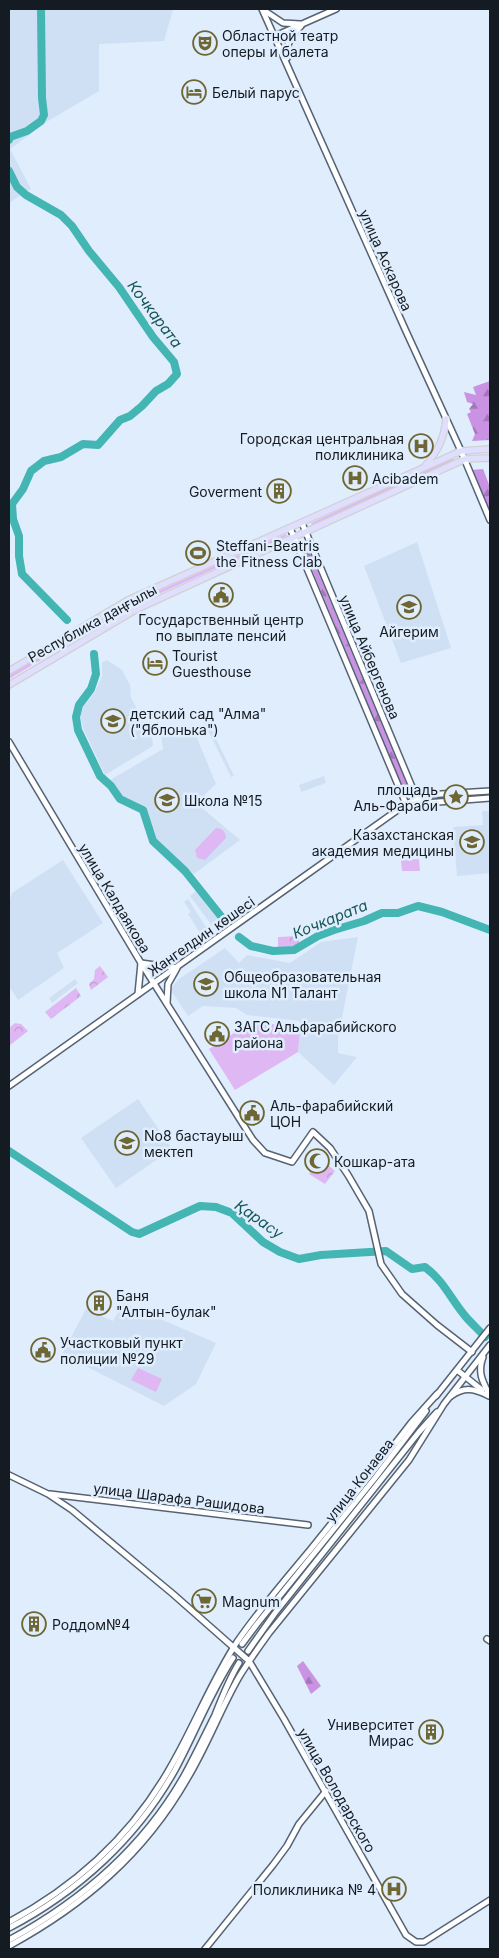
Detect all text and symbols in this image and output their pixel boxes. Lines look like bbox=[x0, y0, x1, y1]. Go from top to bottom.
place label: Областной театр оперы и балета bbox=[222, 27, 338, 60]
theatre icon: Областной театр оперы и балета bbox=[192, 30, 218, 56]
hotel icon: Белый парус bbox=[181, 79, 207, 105]
place label: Белый парус bbox=[212, 84, 300, 101]
street label: улица Аскарова bbox=[356, 206, 416, 314]
water label: Кочкарата bbox=[124, 277, 186, 351]
place label: Городская центральная поликлиника bbox=[240, 430, 404, 463]
hospital icon: Городская центральная поликлиника bbox=[408, 433, 434, 459]
hospital icon: Acibadem bbox=[342, 465, 368, 491]
place label: Acibadem bbox=[372, 470, 439, 487]
building icon: Goverment bbox=[266, 478, 292, 504]
place label: Goverment bbox=[189, 483, 262, 500]
place label: Steffani-Beatris the Fitness Clab bbox=[216, 537, 322, 570]
sports icon: Steffani-Beatris the Fitness Clab bbox=[185, 540, 211, 566]
street label: Республика даңғылы bbox=[25, 580, 159, 666]
public building icon: Государственный центр по выплате пенсий bbox=[208, 582, 234, 608]
street label: улица Айбергенова bbox=[336, 592, 404, 722]
school or university icon: Айгерим bbox=[396, 594, 422, 620]
place label: Государственный центр по выплате пенсий bbox=[138, 611, 304, 644]
place label: Айгерим bbox=[379, 623, 439, 640]
place label: Tourist Guesthouse bbox=[172, 647, 251, 680]
hotel icon: Tourist Guesthouse bbox=[142, 650, 168, 676]
place label: детский сад "Алма" ("Яблонька") bbox=[130, 705, 266, 738]
school or university icon: детский сад "Алма" ("Яблонька") bbox=[100, 708, 126, 734]
place label: площадь Аль-Фараби bbox=[353, 781, 438, 814]
place icon: площадь Аль-Фараби bbox=[443, 784, 469, 810]
school or university icon: Школа №15 bbox=[154, 787, 180, 813]
place label: Школа №15 bbox=[184, 792, 262, 809]
place label: Казахстанская академия медицины bbox=[312, 826, 454, 859]
school or university icon: Казахстанская академия медицины bbox=[459, 829, 485, 855]
street label: улица Калдаякова bbox=[76, 840, 154, 956]
street label: Жангелдин көшесі bbox=[144, 893, 258, 979]
water label: Кочкарата bbox=[290, 895, 370, 943]
place label: Общеобразовательная школа N1 Талант bbox=[224, 968, 381, 1001]
school or university icon: Общеобразовательная школа N1 Талант bbox=[193, 971, 219, 997]
place label: ЗАГС Альфарабийского района bbox=[234, 1018, 397, 1051]
public building icon: ЗАГС Альфарабийского района bbox=[204, 1021, 230, 1047]
place label: Аль-фарабийский ЦОН bbox=[270, 1097, 393, 1130]
public building icon: Аль-фарабийский ЦОН bbox=[239, 1100, 265, 1126]
place label: No8 бастауыш мектеп bbox=[144, 1127, 244, 1160]
school or university icon: No8 бастауыш мектеп bbox=[114, 1130, 140, 1156]
mosque icon: Кошкар-ата bbox=[304, 1148, 330, 1174]
place label: Кошкар-ата bbox=[334, 1153, 415, 1170]
water label: Қарасу bbox=[231, 1195, 287, 1243]
place label: Баня "Алтын-булак" bbox=[116, 1287, 216, 1320]
building icon: Баня "Алтын-булак" bbox=[86, 1290, 112, 1316]
place label: Участковый пункт полиции №29 bbox=[60, 1334, 183, 1367]
public building icon: Участковый пункт полиции №29 bbox=[30, 1337, 56, 1363]
street label: улица Конаева bbox=[321, 1435, 397, 1525]
street label: улица Шарафа Рашидова bbox=[92, 1479, 266, 1517]
supermarket icon: Magnum bbox=[191, 1588, 217, 1614]
place label: Magnum bbox=[222, 1593, 280, 1610]
building icon: Роддом№4 bbox=[21, 1611, 47, 1637]
place label: Роддом№4 bbox=[52, 1616, 130, 1633]
place label: Университет Мирас bbox=[327, 1716, 414, 1749]
building icon: Университет Мирас bbox=[418, 1719, 444, 1745]
street label: улица Володарского bbox=[294, 1725, 380, 1855]
hospital icon: Поликлиника № 4 bbox=[381, 1876, 407, 1902]
place label: Поликлиника № 4 bbox=[253, 1881, 376, 1898]

